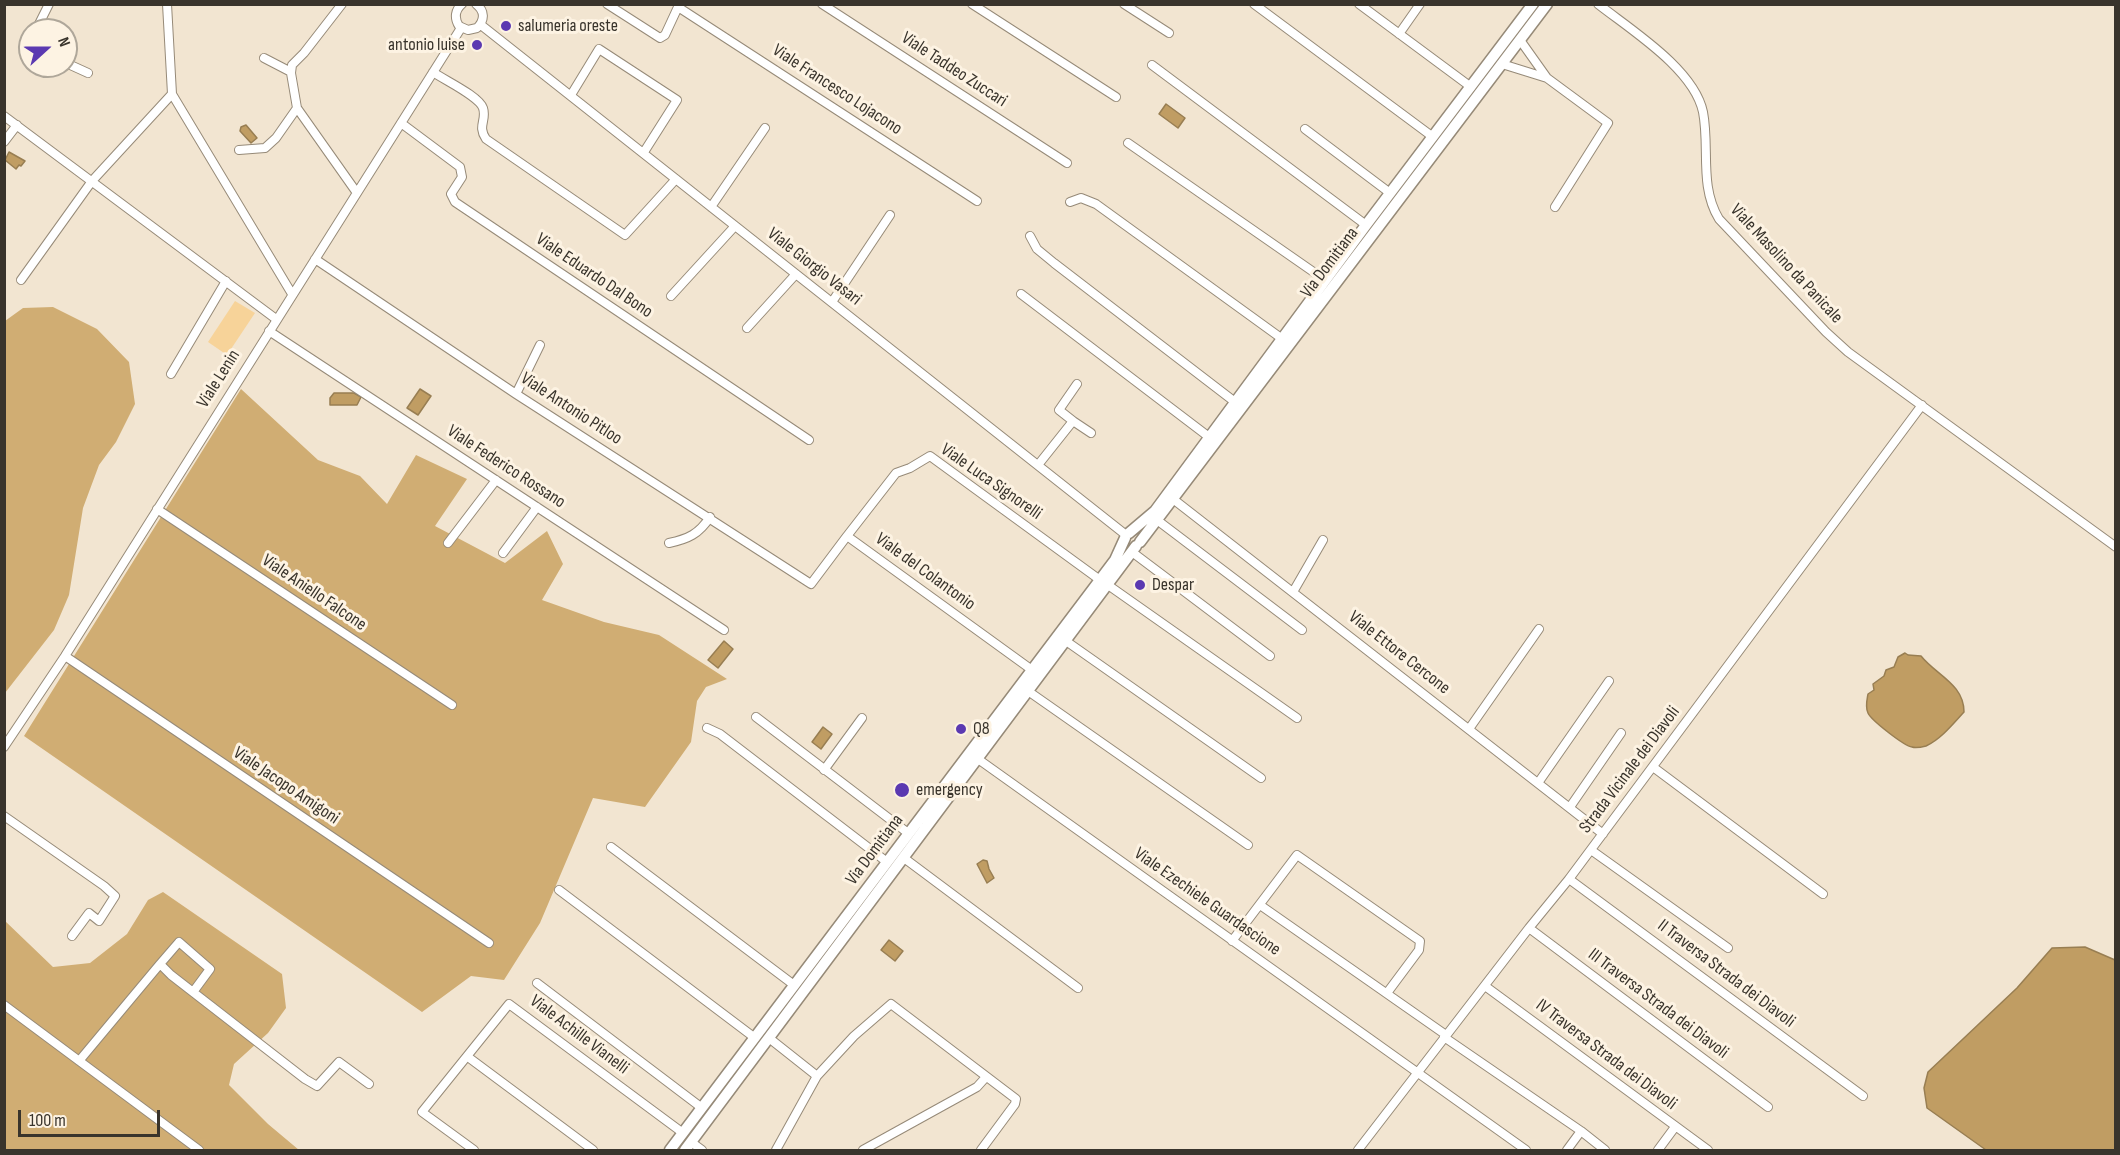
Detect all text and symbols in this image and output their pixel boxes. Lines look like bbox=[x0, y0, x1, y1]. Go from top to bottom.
place label: salumeria oreste bbox=[518, 15, 618, 37]
north arrow bbox=[18, 18, 78, 78]
marker: salumeria oreste bbox=[499, 19, 513, 33]
street label: Viale Taddeo Zuccari bbox=[897, 28, 1011, 112]
place label: antonio luise bbox=[388, 34, 465, 56]
text: N bbox=[53, 35, 74, 49]
marker: antonio luise bbox=[470, 38, 484, 52]
street label: Viale Francesco Lojacono bbox=[768, 40, 906, 140]
street label: Viale Masolino da Panicale bbox=[1725, 200, 1847, 328]
street label: Via Domitiana bbox=[1296, 223, 1364, 303]
street label: Viale Giorgio Vasari bbox=[763, 224, 865, 310]
street label: Viale Eduardo Dal Bono bbox=[531, 229, 657, 323]
street label: Viale Lenin bbox=[193, 346, 245, 412]
street label: Viale Antonio Pitloo bbox=[516, 368, 626, 450]
street label: Viale Federico Rossano bbox=[443, 421, 569, 513]
street label: Viale Luca Signorelli bbox=[936, 439, 1046, 525]
street label: Viale del Colantonio bbox=[871, 529, 979, 615]
street label: Viale Aniello Falcone bbox=[258, 550, 370, 636]
place label: Despar bbox=[1152, 574, 1194, 596]
marker: Despar bbox=[1133, 578, 1147, 592]
street label: Viale Ettore Cercone bbox=[1344, 607, 1454, 699]
street label: Strada Vicinale dei Diavoli bbox=[1575, 702, 1685, 838]
place label: Q8 bbox=[973, 718, 990, 740]
marker: Q8 bbox=[954, 722, 968, 736]
street label: Viale Jacopo Amigoni bbox=[229, 743, 343, 829]
place label: emergency bbox=[916, 779, 983, 801]
marker: emergency bbox=[893, 781, 911, 799]
street label: Via Domitiana bbox=[841, 810, 909, 890]
street label: Viale Ezechiele Guardascione bbox=[1130, 843, 1284, 961]
street label: II Traversa Strada dei Diavoli bbox=[1653, 915, 1799, 1033]
street label: III Traversa Strada dei Diavoli bbox=[1584, 944, 1732, 1064]
street label: Viale Achille Vianelli bbox=[525, 991, 633, 1079]
street label: IV Traversa Strada dei Diavoli bbox=[1531, 995, 1681, 1115]
scale bar bbox=[21, 1098, 164, 1136]
text: 100 m bbox=[29, 1110, 66, 1131]

